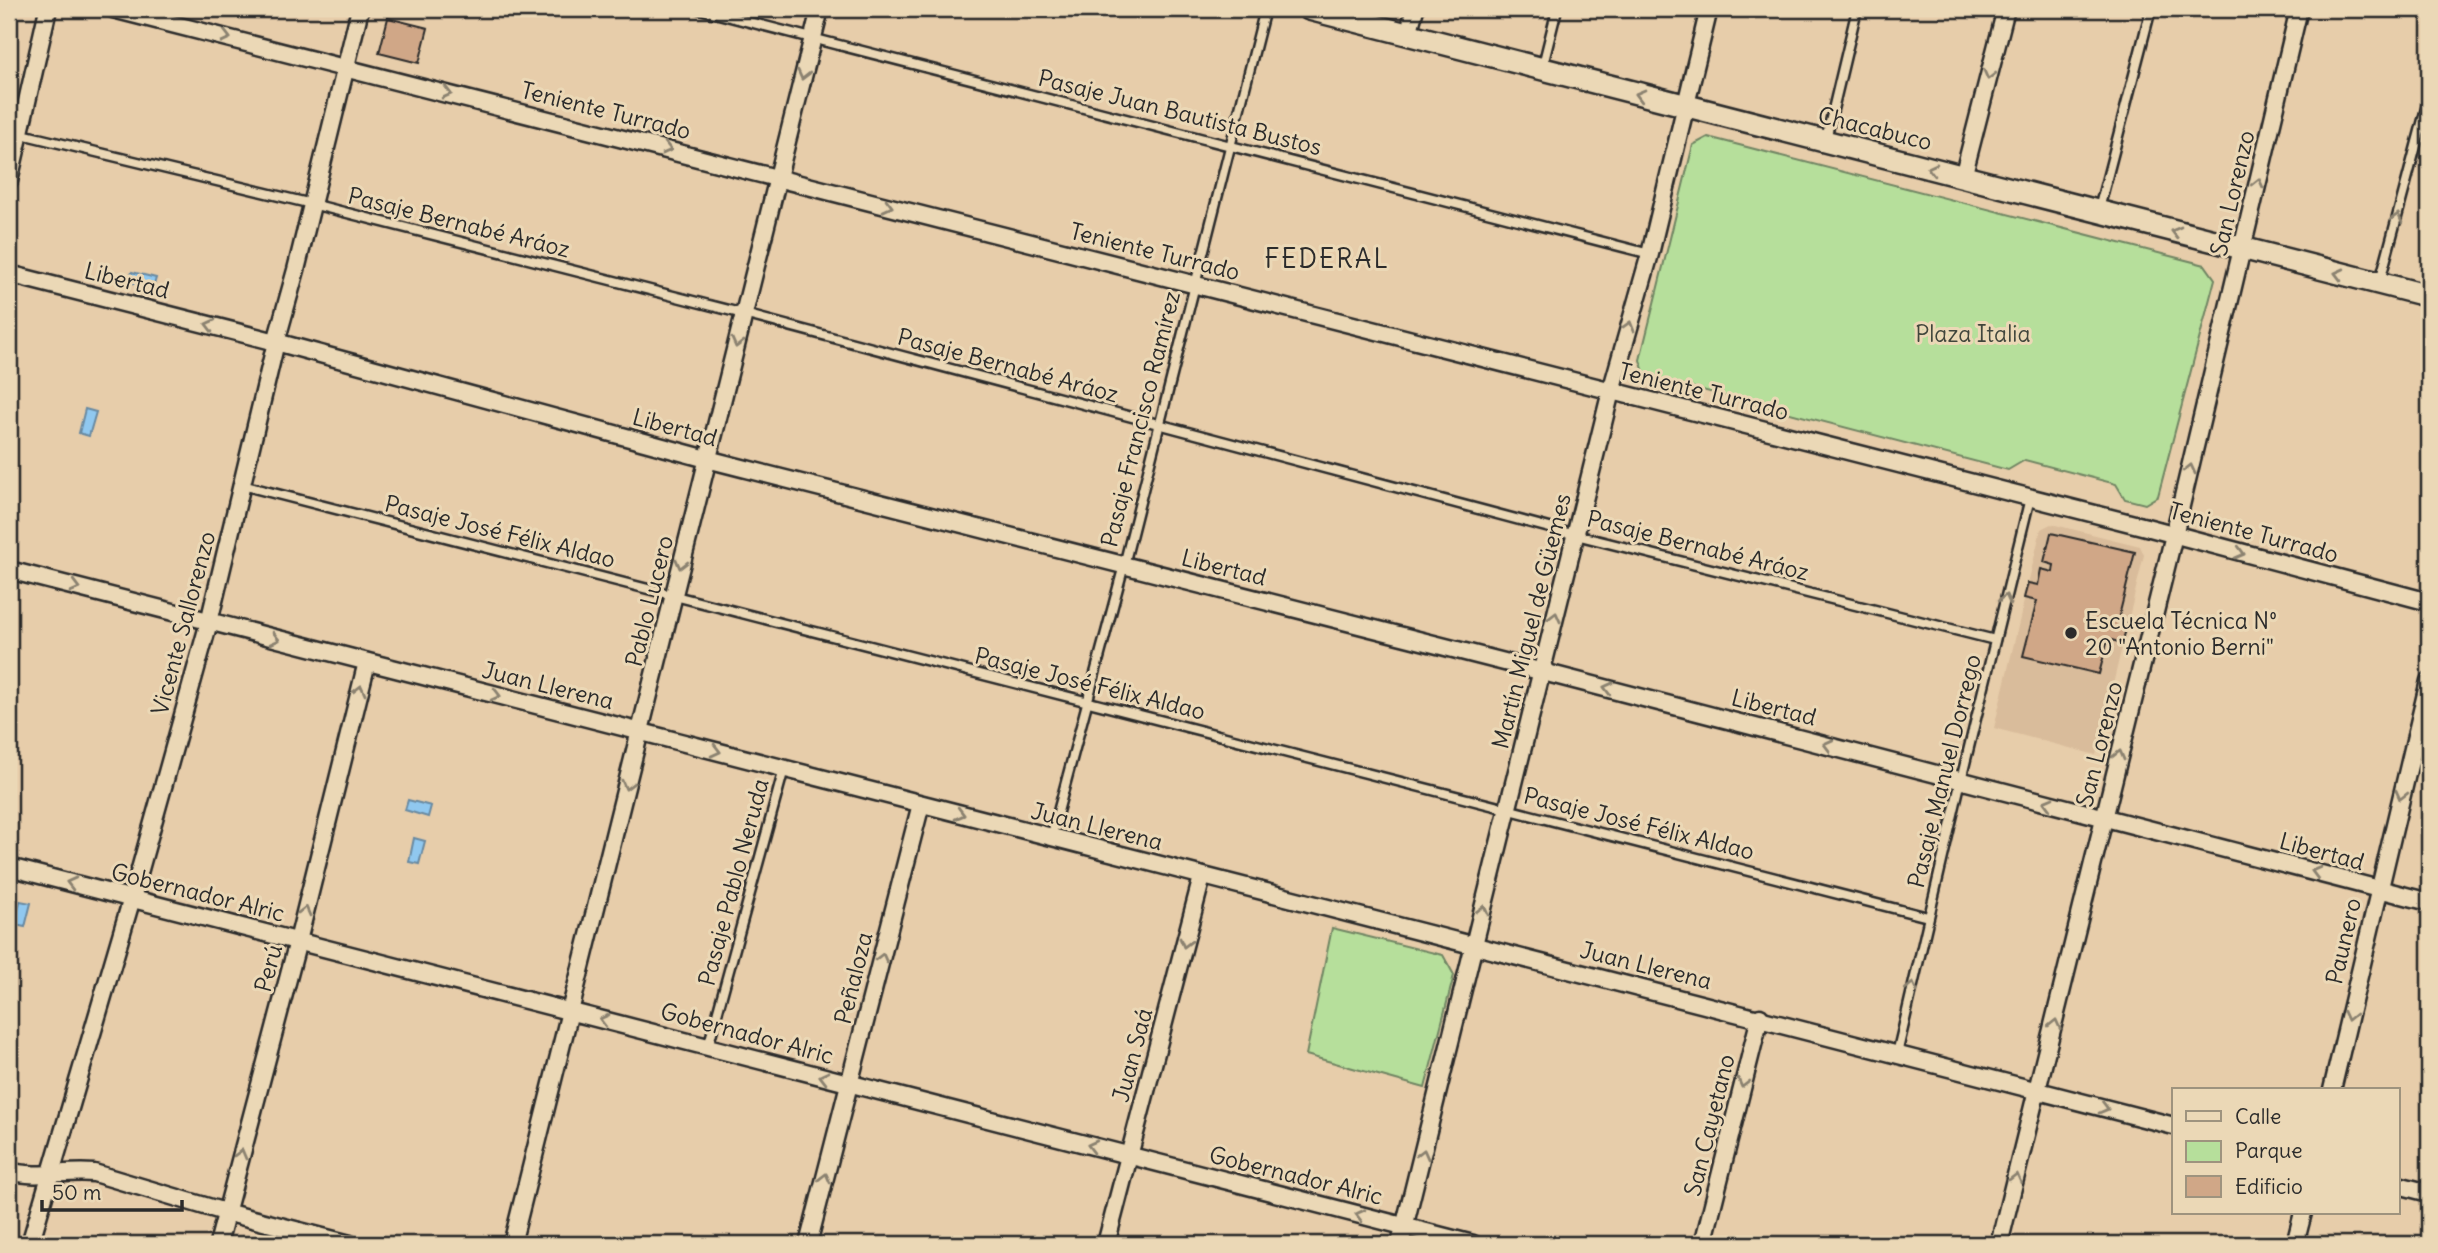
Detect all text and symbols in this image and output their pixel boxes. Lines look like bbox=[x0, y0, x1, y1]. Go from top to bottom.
one-way arrow bbox=[220, 29, 232, 43]
street label: Pasaje Juan Bautista Bustos bbox=[1035, 63, 1325, 161]
one-way arrow bbox=[797, 69, 811, 81]
one-way arrow bbox=[1983, 69, 1997, 81]
street label: Teniente Turrado bbox=[518, 75, 694, 145]
one-way arrow bbox=[441, 85, 453, 99]
one-way arrow bbox=[1634, 89, 1646, 103]
street label: Chacabuco bbox=[1815, 100, 1935, 156]
street label: San Lorenzo bbox=[2203, 127, 2261, 259]
one-way arrow bbox=[661, 141, 673, 155]
one-way arrow bbox=[1926, 163, 1938, 177]
one-way arrow bbox=[2250, 177, 2264, 189]
street label: Pasaje Bernabé Aráoz bbox=[345, 180, 573, 264]
one-way arrow bbox=[882, 198, 894, 212]
one-way arrow bbox=[2388, 212, 2403, 224]
street label: Teniente Turrado bbox=[1067, 216, 1243, 286]
one-way arrow bbox=[2170, 226, 2182, 241]
district label: FEDERAL bbox=[1264, 242, 1390, 275]
street label: Libertad bbox=[82, 255, 172, 305]
one-way arrow bbox=[2333, 268, 2345, 282]
street label: Pasaje Francisco Ramírez bbox=[1094, 288, 1186, 550]
one-way arrow bbox=[204, 319, 216, 333]
park label: Plaza Italia bbox=[1915, 319, 2031, 348]
one-way arrow bbox=[1621, 320, 1636, 332]
street label: Pasaje Bernabé Aráoz bbox=[894, 322, 1122, 408]
one-way arrow bbox=[731, 337, 745, 349]
street label: Teniente Turrado bbox=[1616, 356, 1792, 426]
street label: Libertad bbox=[629, 402, 721, 452]
one-way arrow bbox=[2182, 463, 2196, 475]
street label: Pasaje José Félix Aldao bbox=[382, 488, 618, 574]
street label: Martín Miguel de Güemes bbox=[1485, 490, 1577, 752]
street label: Teniente Turrado bbox=[2166, 495, 2342, 569]
street label: Pasaje Bernabé Aráoz bbox=[1584, 503, 1812, 587]
street label: Vicente Sallorenzo bbox=[145, 528, 221, 718]
street label: Pablo Lucero bbox=[619, 532, 679, 670]
street label: Libertad bbox=[1179, 542, 1269, 592]
one-way arrow bbox=[2234, 544, 2246, 559]
one-way arrow bbox=[675, 558, 689, 570]
one-way arrow bbox=[69, 579, 81, 593]
one-way arrow bbox=[1997, 593, 2012, 605]
place label: Escuela Técnica N° 20 "Antonio Berni" bbox=[2085, 606, 2277, 661]
one-way arrow bbox=[1547, 611, 1561, 623]
marker: Escuela Técnica N° 20 "Antonio Berni" bbox=[2063, 625, 2079, 641]
one-way arrow bbox=[269, 631, 281, 645]
street label: Pasaje José Félix Aldao bbox=[972, 640, 1208, 726]
street label: Pasaje Manuel Dorrego bbox=[1901, 651, 1987, 891]
street label: Juan Llerena bbox=[479, 655, 617, 715]
street label: San Lorenzo bbox=[2069, 678, 2129, 810]
one-way arrow bbox=[1602, 682, 1614, 696]
street label: Libertad bbox=[1729, 682, 1819, 732]
one-way arrow bbox=[352, 684, 366, 696]
one-way arrow bbox=[489, 687, 501, 701]
one-way arrow bbox=[1822, 739, 1834, 753]
one-way arrow bbox=[710, 743, 722, 757]
one-way arrow bbox=[2111, 749, 2125, 761]
street label: Pasaje Pablo Neruda bbox=[691, 775, 775, 989]
one-way arrow bbox=[621, 779, 635, 791]
street label: Pasaje José Félix Aldao bbox=[1521, 780, 1757, 866]
one-way arrow bbox=[2395, 789, 2409, 801]
street label: Juan Llerena bbox=[1028, 796, 1166, 856]
one-way arrow bbox=[2042, 797, 2054, 811]
one-way arrow bbox=[954, 806, 966, 821]
street label: Libertad bbox=[2276, 826, 2368, 876]
street label: Gobernador Alric bbox=[108, 856, 288, 928]
one-way arrow bbox=[2310, 866, 2322, 880]
one-way arrow bbox=[65, 877, 77, 891]
street label: Paunero bbox=[2319, 895, 2367, 987]
one-way arrow bbox=[1475, 904, 1489, 916]
one-way arrow bbox=[297, 905, 312, 917]
street label: Peñaloza bbox=[828, 929, 878, 1027]
street label: Juan Llerena bbox=[1577, 935, 1715, 995]
one-way arrow bbox=[1179, 937, 1193, 949]
street label: Perú bbox=[248, 941, 288, 995]
one-way arrow bbox=[874, 952, 888, 964]
one-way arrow bbox=[1904, 981, 1918, 993]
street label: Gobernador Alric bbox=[657, 996, 837, 1070]
street label: Juan Saá bbox=[1106, 1005, 1158, 1105]
one-way arrow bbox=[2342, 1010, 2357, 1022]
one-way arrow bbox=[598, 1014, 610, 1028]
one-way arrow bbox=[2046, 1018, 2061, 1030]
street label: San Cayetano bbox=[1677, 1051, 1741, 1199]
one-way arrow bbox=[819, 1071, 831, 1085]
one-way arrow bbox=[1737, 1077, 1751, 1089]
legend bbox=[2172, 1088, 2400, 1214]
one-way arrow bbox=[2098, 1100, 2110, 1114]
text: Calle bbox=[2235, 1103, 2281, 1130]
text: Parque bbox=[2235, 1137, 2303, 1164]
street label: Gobernador Alric bbox=[1206, 1139, 1386, 1211]
one-way arrow bbox=[1086, 1140, 1098, 1154]
one-way arrow bbox=[1415, 1148, 1429, 1160]
one-way arrow bbox=[233, 1149, 247, 1161]
scale bar bbox=[42, 1169, 182, 1213]
one-way arrow bbox=[817, 1172, 831, 1184]
one-way arrow bbox=[2008, 1172, 2022, 1184]
text: Edificio bbox=[2235, 1173, 2303, 1200]
text: 50 m bbox=[52, 1179, 101, 1206]
one-way arrow bbox=[1354, 1209, 1366, 1223]

